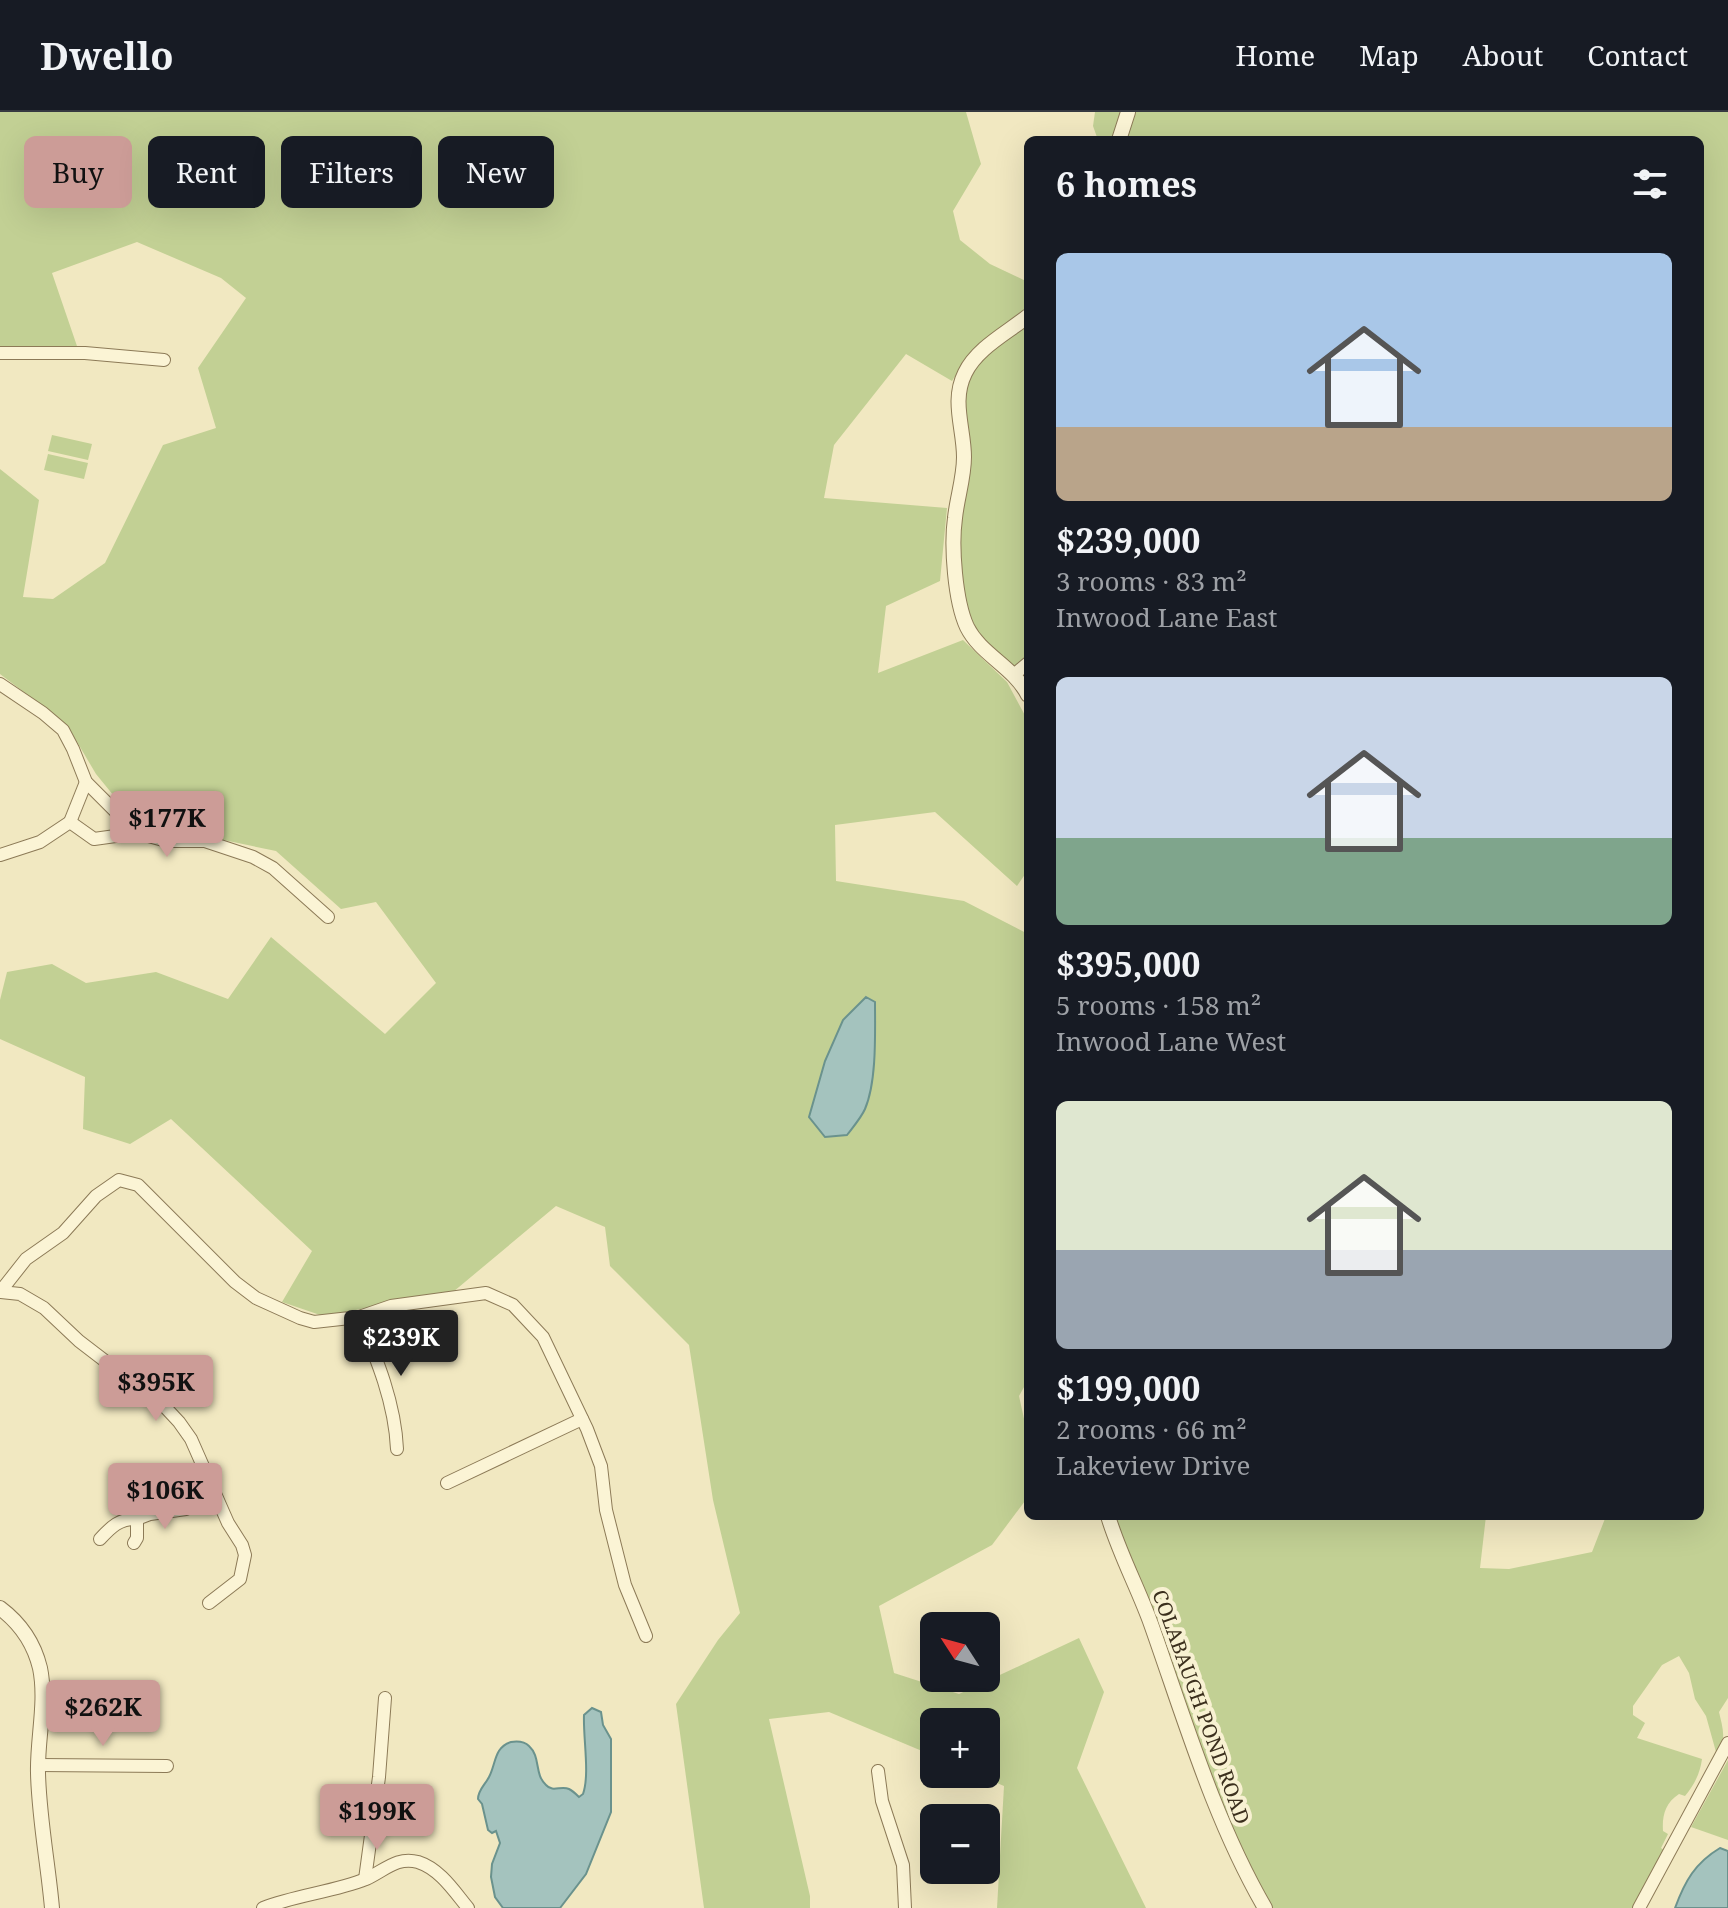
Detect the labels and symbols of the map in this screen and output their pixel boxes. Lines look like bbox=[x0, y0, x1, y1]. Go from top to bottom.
pin: $177K bbox=[111, 791, 223, 859]
pin: $239K bbox=[345, 1310, 457, 1378]
pin: $395K bbox=[100, 1355, 212, 1423]
pin: $106K bbox=[109, 1463, 221, 1531]
street label: COLABAUGH POND ROAD bbox=[1146, 1586, 1256, 1828]
north arrow bbox=[920, 1612, 1000, 1692]
pin: $262K bbox=[47, 1680, 159, 1748]
pin: $199K bbox=[321, 1784, 433, 1852]

